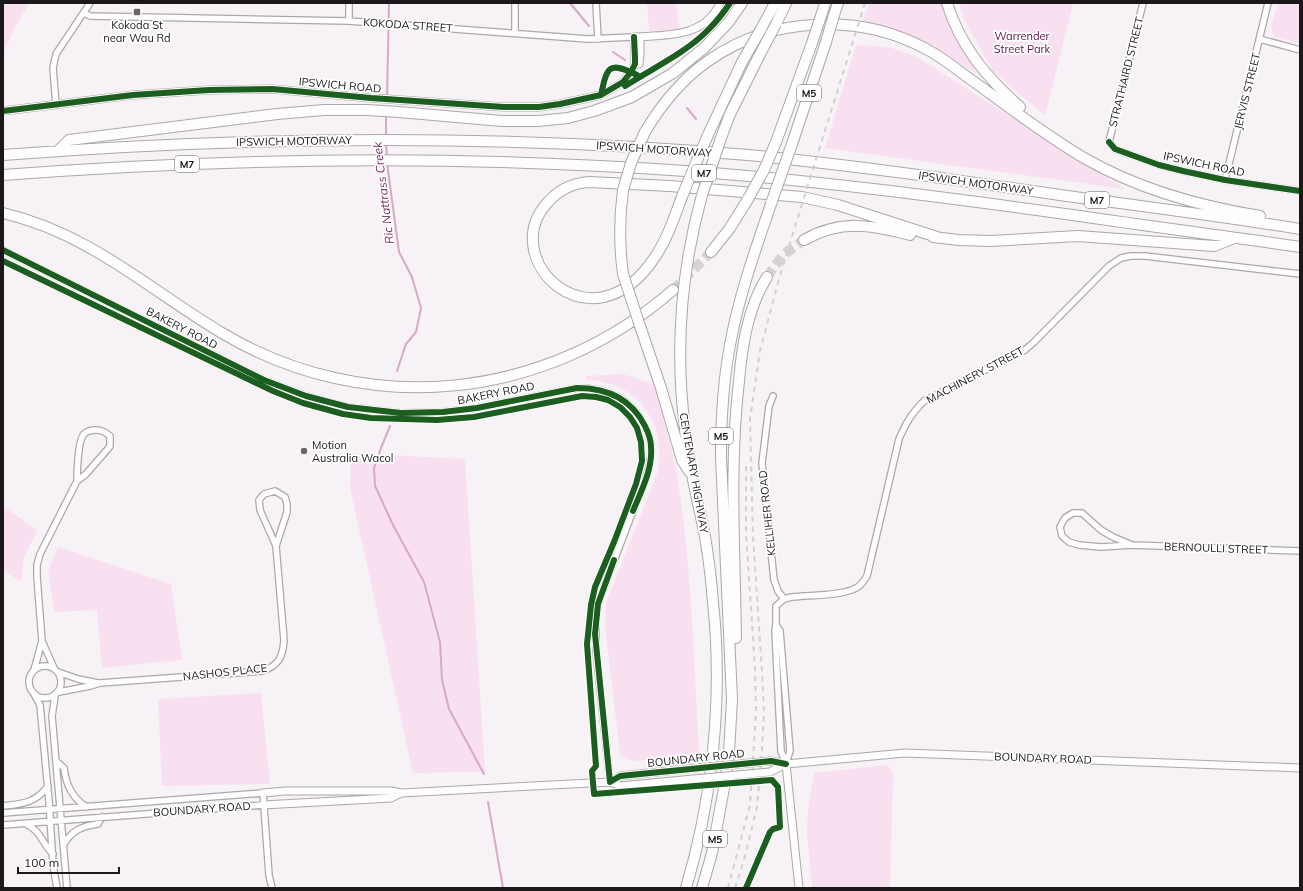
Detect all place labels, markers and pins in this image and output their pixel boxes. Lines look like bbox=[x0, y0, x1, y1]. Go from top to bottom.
marker: Kokoda St near Wau Rd bbox=[132, 7, 142, 17]
place label: Kokoda St near Wau Rd bbox=[103, 18, 171, 45]
place label: Motion Australia Wacol bbox=[312, 438, 393, 465]
marker: Motion Australia Wacol bbox=[299, 446, 309, 456]

